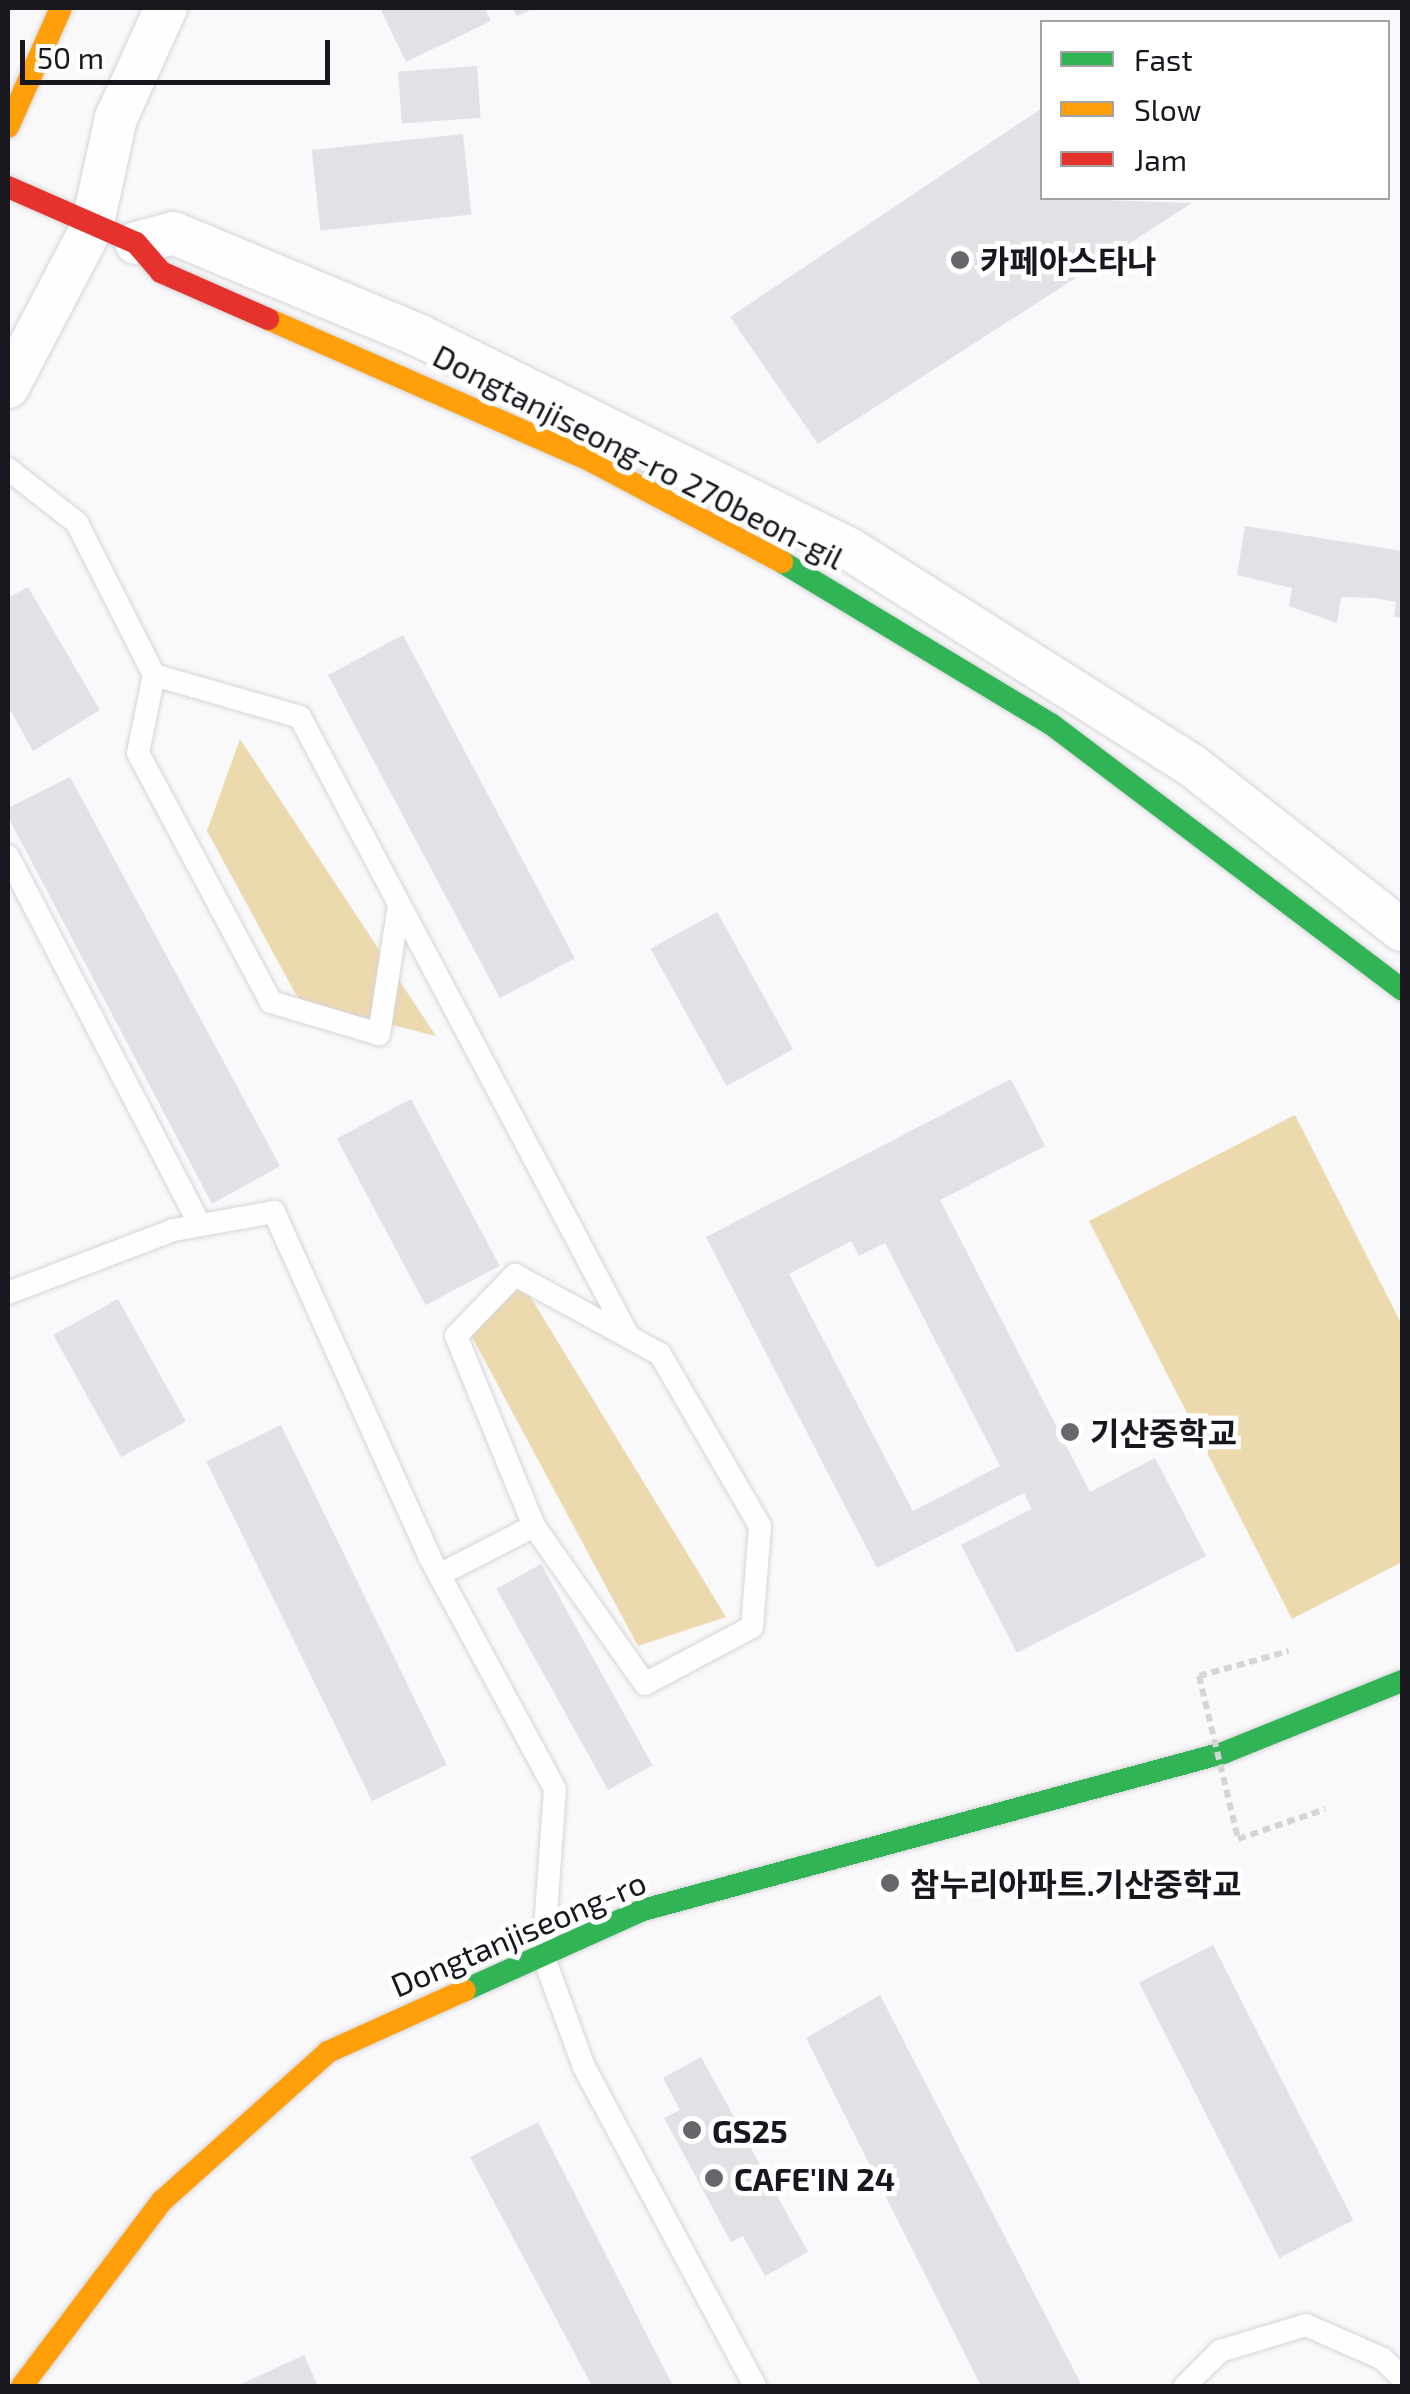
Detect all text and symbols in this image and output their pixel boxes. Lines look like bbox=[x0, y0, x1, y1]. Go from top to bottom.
scale bar bbox=[25, 20, 335, 82]
legend bbox=[1040, 20, 1390, 200]
text: 50 m bbox=[37, 39, 104, 75]
text: Fast bbox=[1134, 41, 1193, 77]
text: Slow bbox=[1134, 91, 1201, 127]
text: Jam bbox=[1134, 141, 1187, 177]
place label: 카페아스타나 bbox=[980, 241, 1157, 279]
marker: 카페아스타나 bbox=[949, 249, 971, 271]
street label: Dongtanjiseong-ro 270beon-gil bbox=[427, 335, 851, 577]
place label: 기산중학교 bbox=[1090, 1413, 1237, 1451]
marker: 기산중학교 bbox=[1059, 1421, 1081, 1443]
street label: Dongtanjiseong-ro bbox=[385, 1862, 651, 2004]
place label: 참누리아파트.기산중학교 bbox=[910, 1864, 1242, 1902]
marker: 참누리아파트.기산중학교 bbox=[879, 1872, 901, 1894]
place label: GS25 bbox=[712, 2111, 788, 2149]
marker: GS25 bbox=[681, 2119, 703, 2141]
place label: CAFE'IN 24 bbox=[734, 2159, 895, 2197]
marker: CAFE'IN 24 bbox=[703, 2167, 725, 2189]

